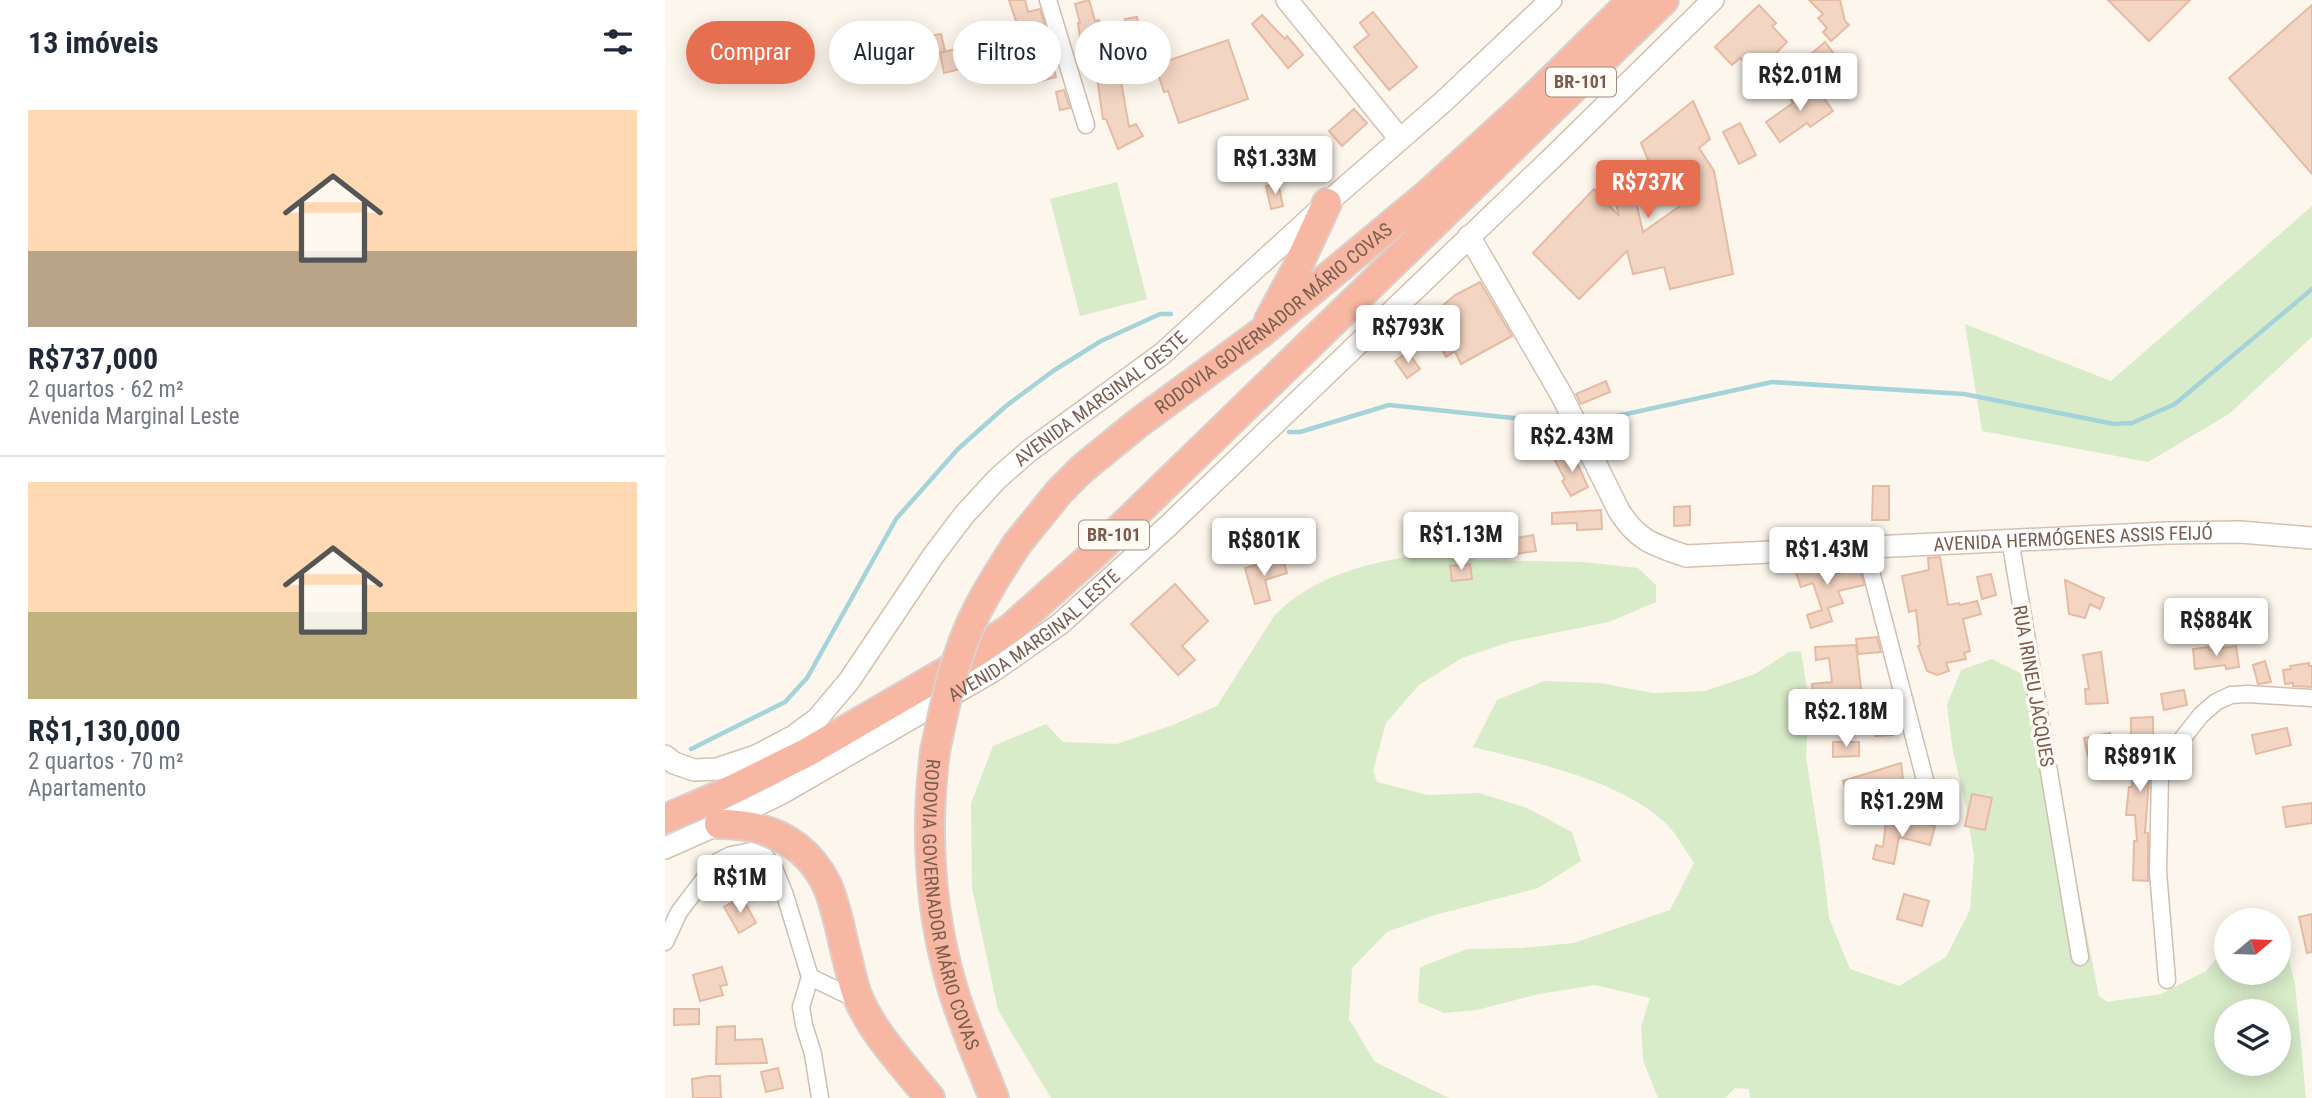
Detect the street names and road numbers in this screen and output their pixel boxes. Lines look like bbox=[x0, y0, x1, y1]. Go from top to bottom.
road number: BR-101 bbox=[1546, 68, 1616, 96]
street label: RODOVIA GOVERNADOR MÁRIO COVAS bbox=[1150, 218, 1397, 419]
street label: AVENIDA MARGINAL OESTE bbox=[1009, 326, 1192, 471]
road number: BR-101 bbox=[1079, 520, 1149, 550]
street label: AVENIDA HERMÓGENES ASSIS FEIJÓ bbox=[1933, 521, 2213, 556]
street label: AVENIDA MARGINAL LESTE bbox=[944, 565, 1125, 707]
street label: RUA IRINEU JACQUES bbox=[2008, 603, 2059, 769]
street label: RODOVIA GOVERNADOR MÁRIO COVAS bbox=[918, 758, 984, 1053]

